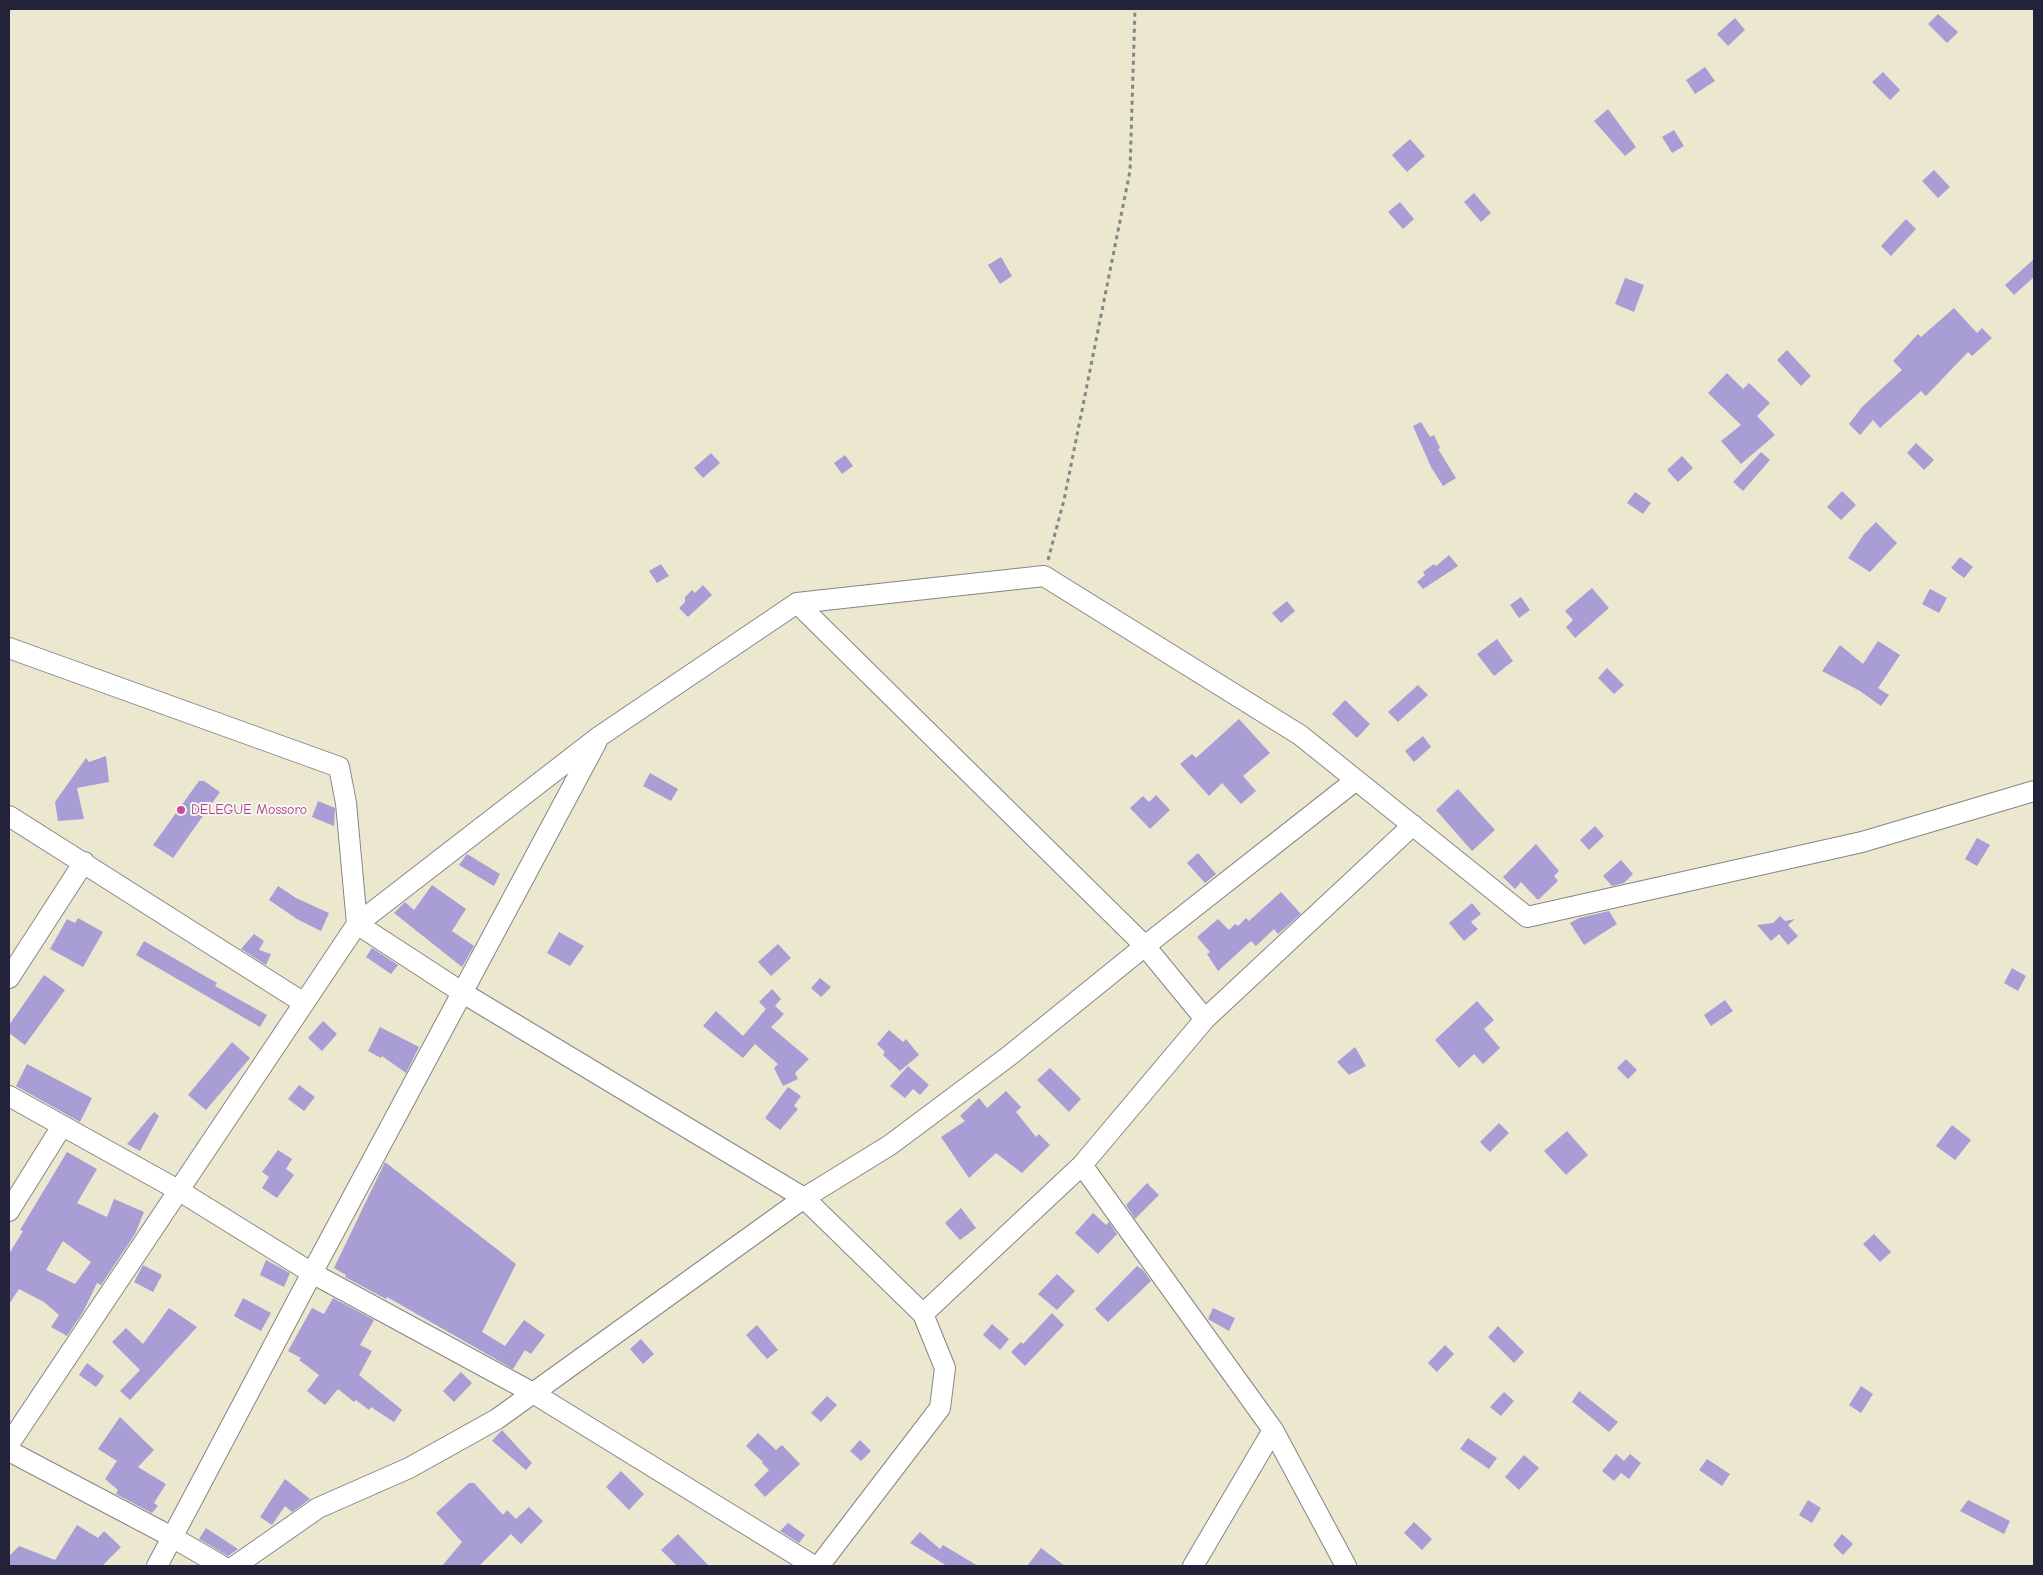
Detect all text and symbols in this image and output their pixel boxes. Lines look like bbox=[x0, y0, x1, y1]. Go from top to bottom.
place label: DELEGUE Mossoro bbox=[191, 802, 307, 818]
marker: DELEGUE Mossoro bbox=[175, 804, 187, 816]

